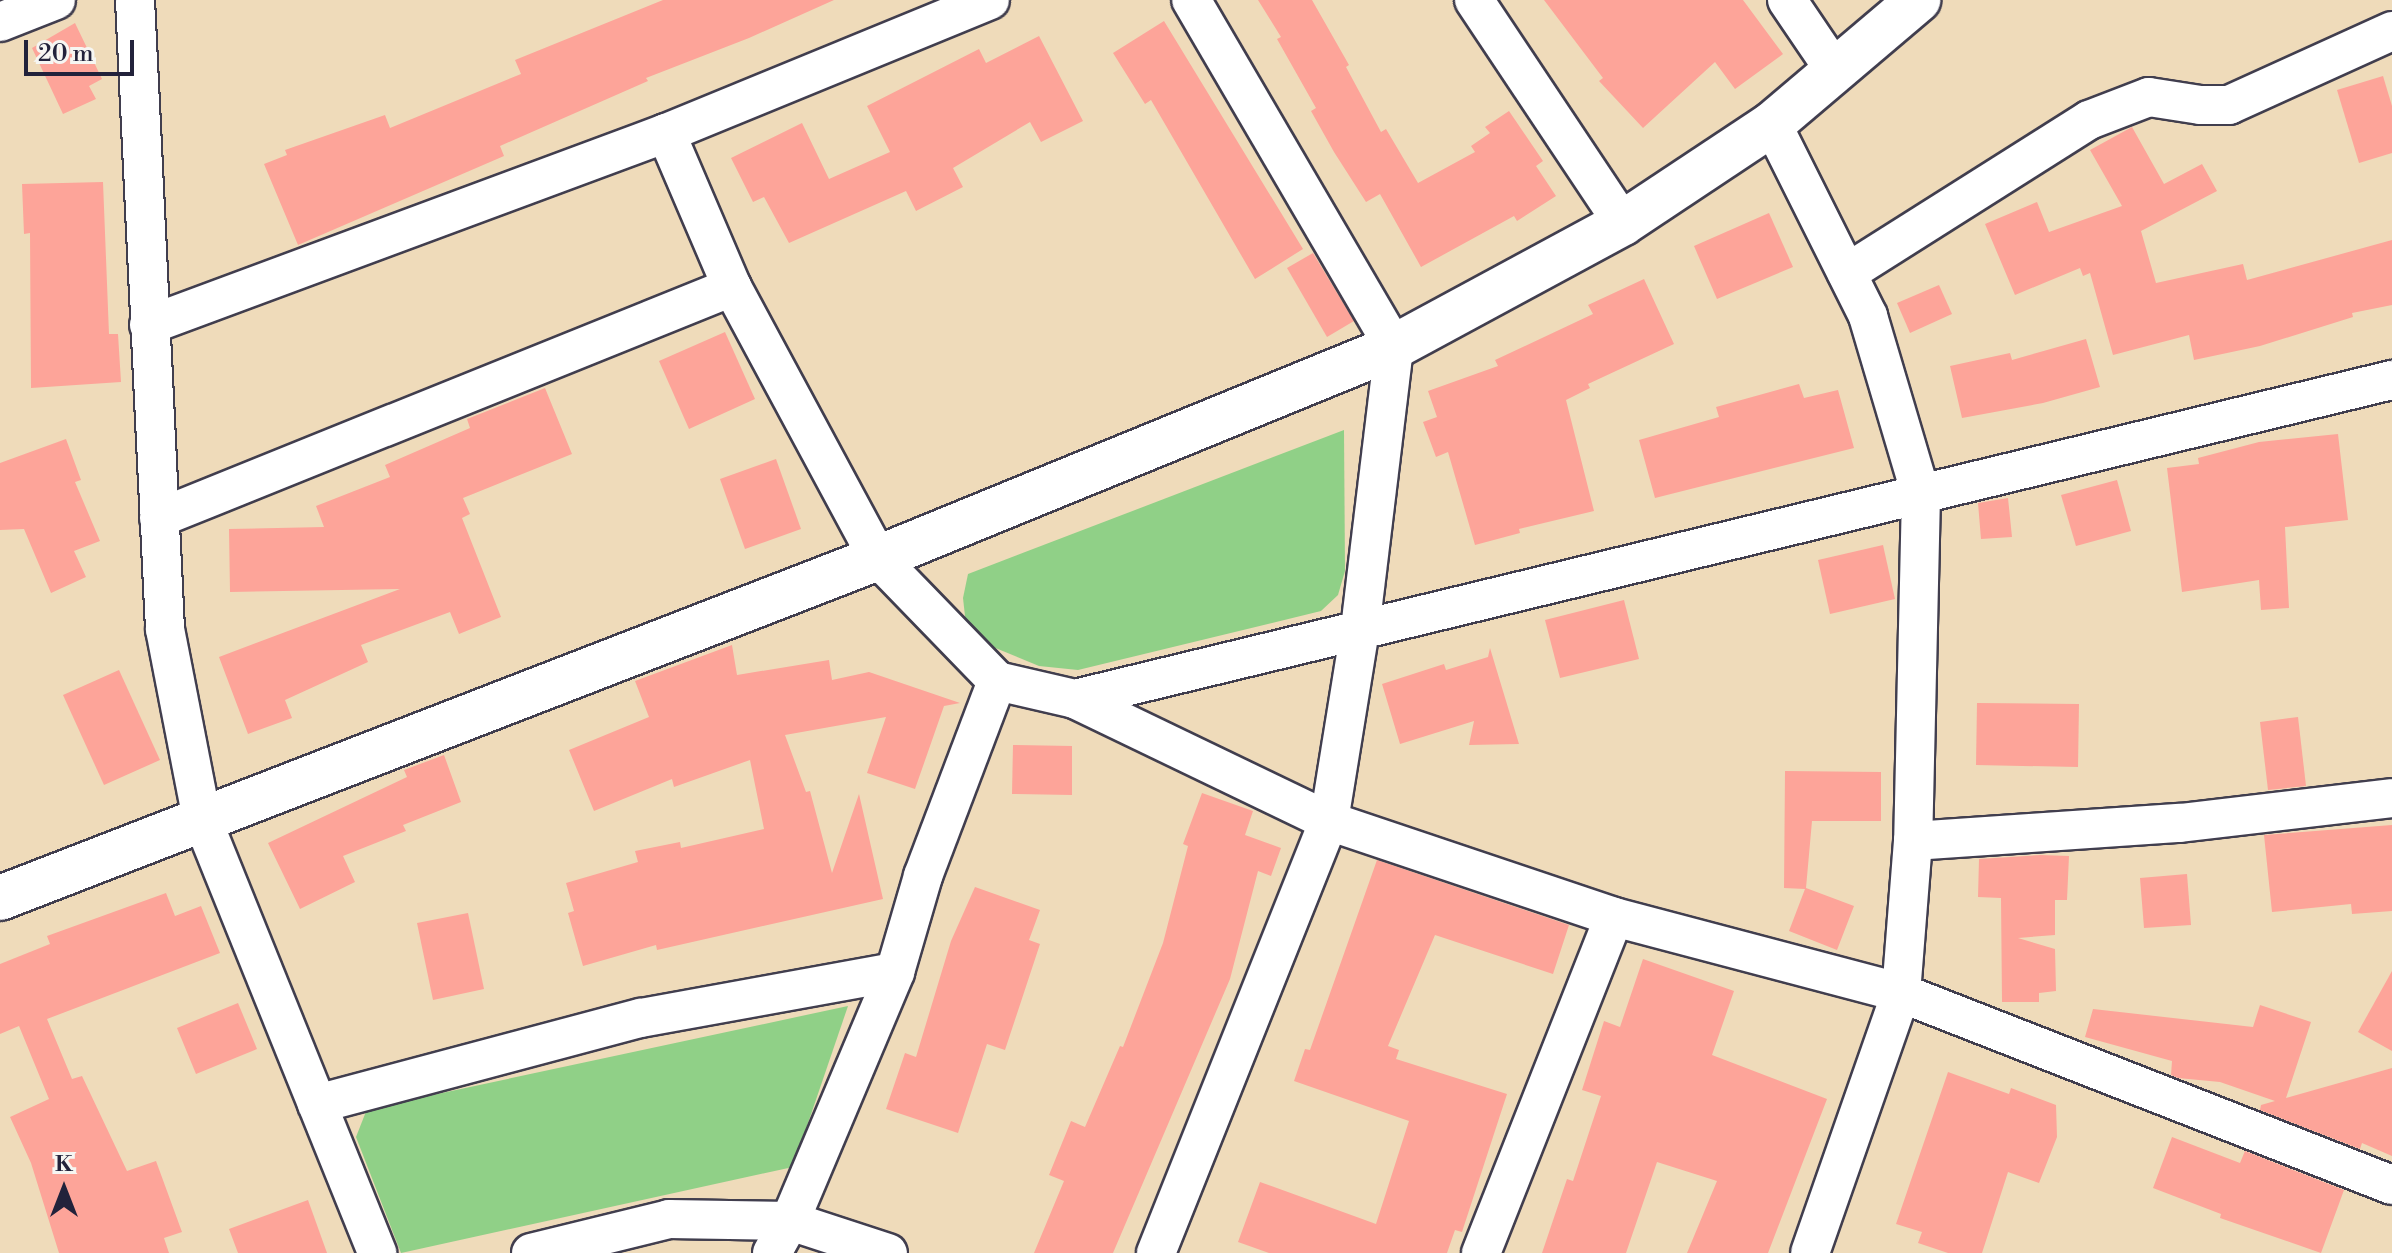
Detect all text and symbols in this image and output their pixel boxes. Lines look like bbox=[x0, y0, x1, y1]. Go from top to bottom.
scale bar bbox=[28, 24, 138, 74]
text: 20 m bbox=[38, 39, 94, 69]
north arrow bbox=[24, 1149, 104, 1229]
text: K bbox=[55, 1151, 73, 1178]

